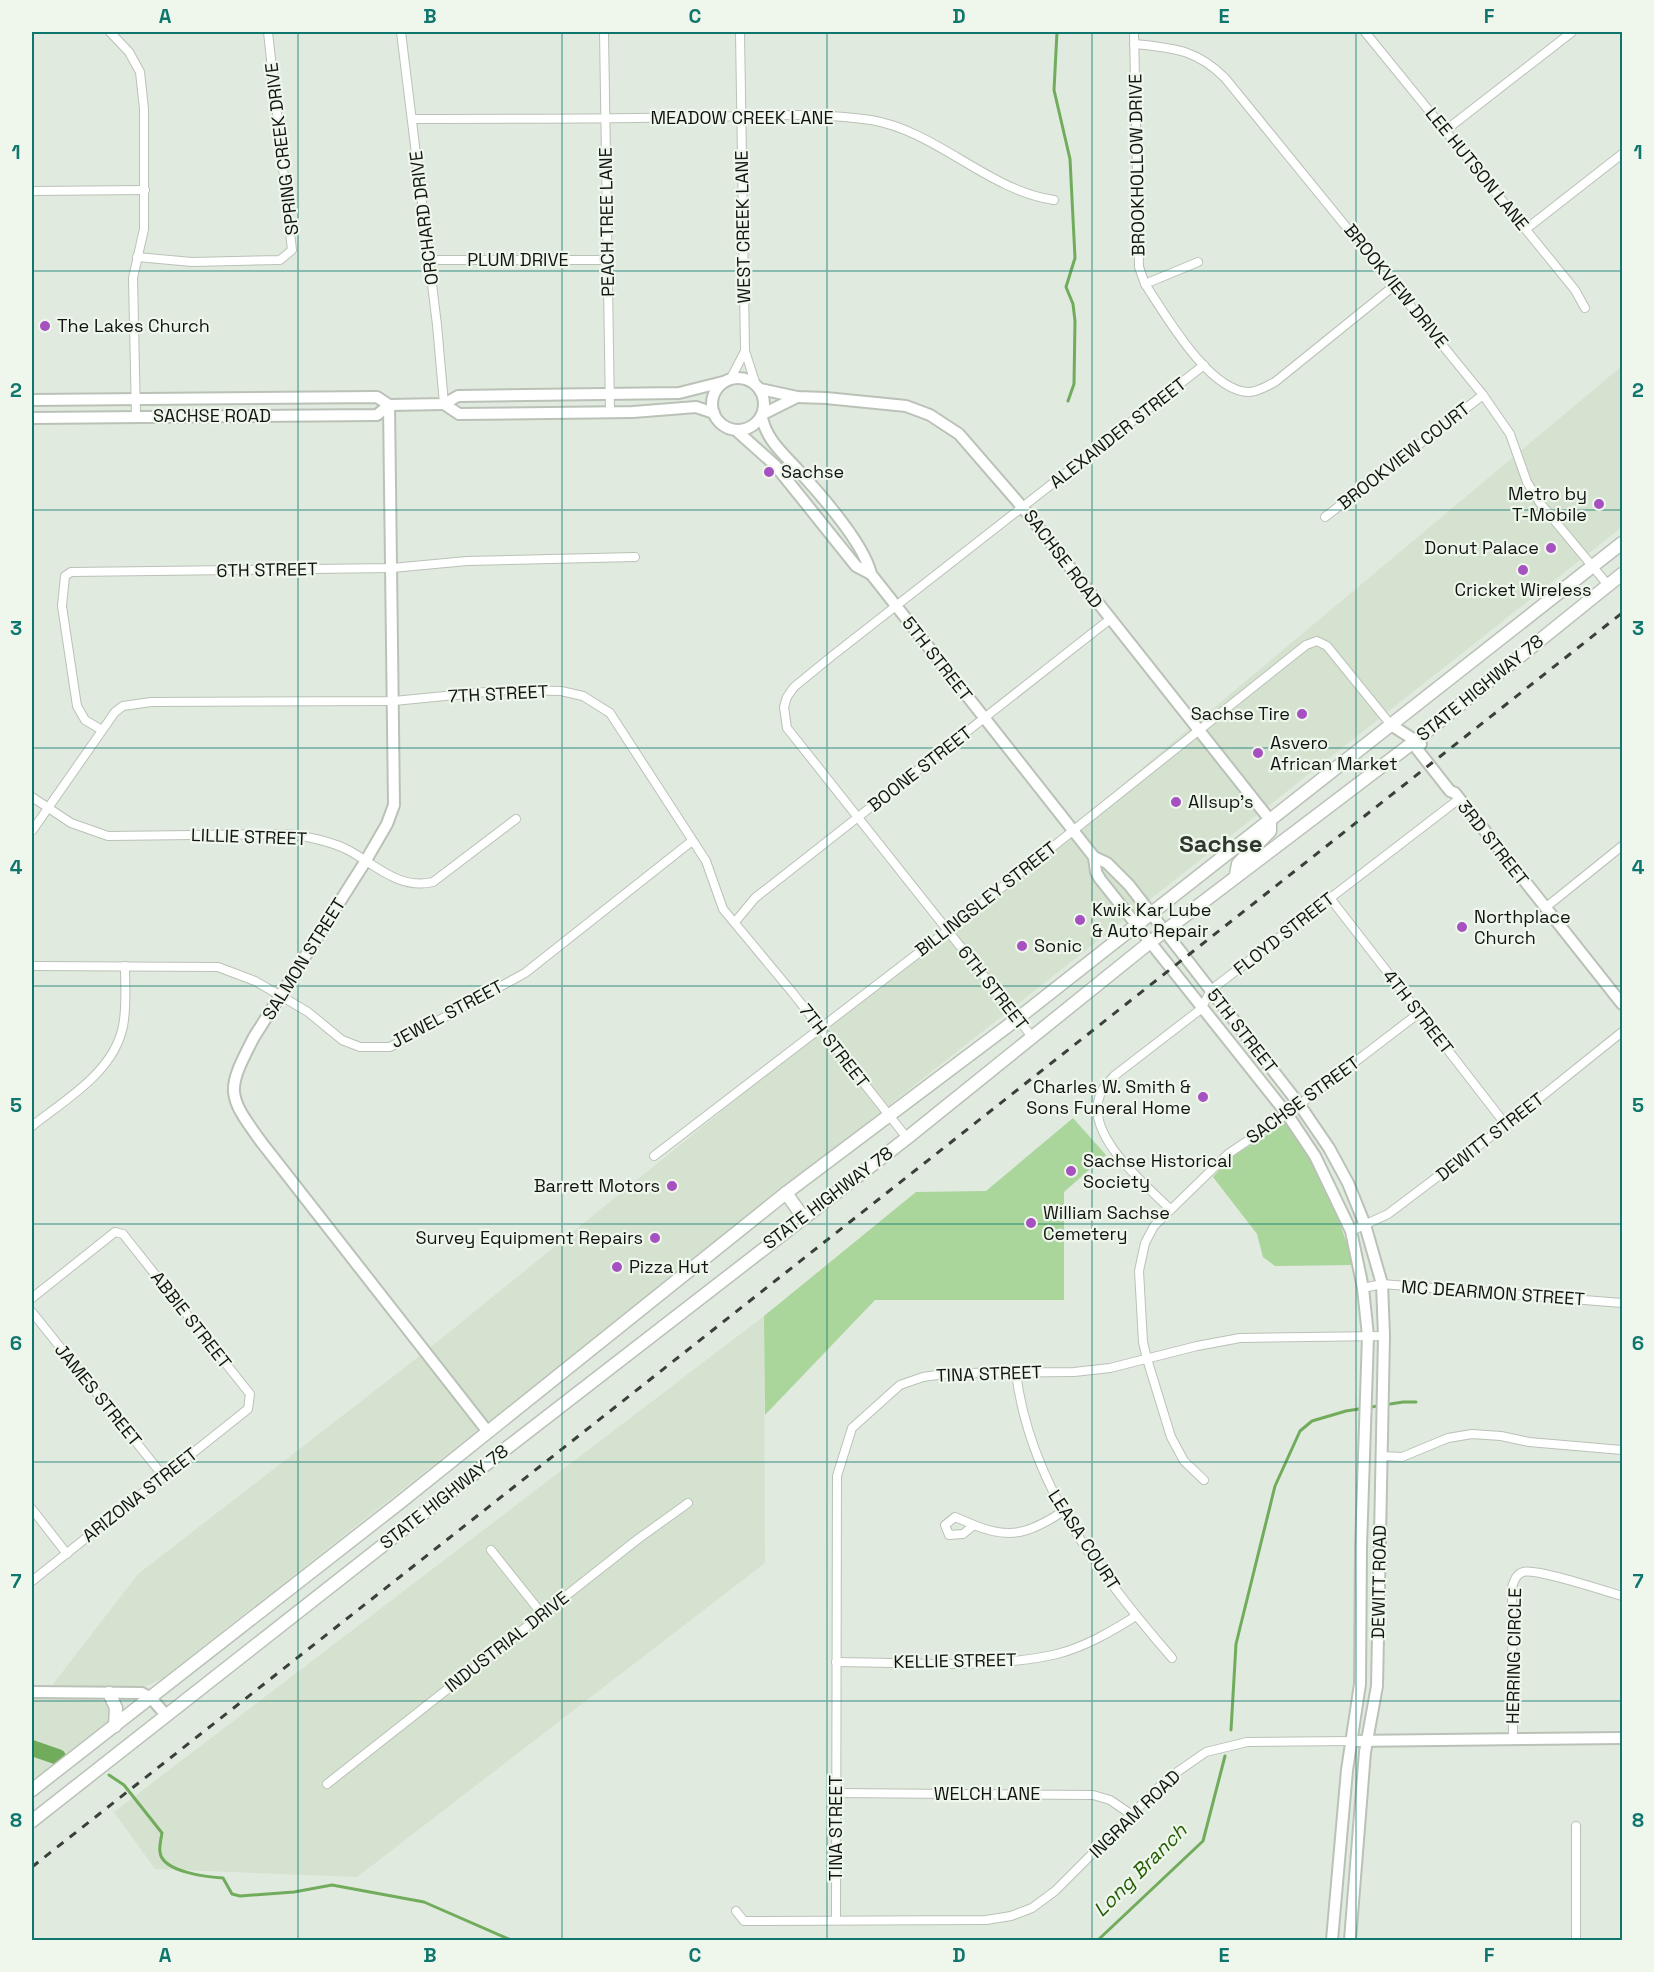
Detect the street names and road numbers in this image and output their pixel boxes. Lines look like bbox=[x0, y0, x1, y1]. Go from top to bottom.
street label: SPRING CREEK DRIVE bbox=[259, 61, 304, 237]
street label: BROOKHOLLOW DRIVE bbox=[1123, 74, 1150, 256]
street label: LEE HUTSON LANE bbox=[1421, 103, 1534, 235]
street label: MEADOW CREEK LANE bbox=[650, 106, 834, 129]
street label: PEACH TREE LANE bbox=[594, 147, 619, 297]
street label: ORCHARD DRIVE bbox=[404, 150, 443, 286]
street label: WEST CREEK LANE bbox=[730, 150, 755, 304]
street label: BROOKVIEW DRIVE bbox=[1339, 219, 1454, 352]
street label: PLUM DRIVE bbox=[467, 248, 569, 271]
street label: ALEXANDER STREET bbox=[1045, 372, 1191, 493]
street label: BROOKVIEW COURT bbox=[1333, 397, 1475, 514]
street label: SACHSE ROAD bbox=[153, 404, 271, 427]
street label: SACHSE ROAD bbox=[1019, 505, 1108, 613]
street label: 6TH STREET bbox=[216, 557, 318, 582]
street label: 5TH STREET bbox=[897, 612, 978, 706]
street label: STATE HIGHWAY 78 bbox=[1411, 629, 1548, 746]
street label: 7TH STREET bbox=[447, 679, 549, 708]
street label: BOONE STREET bbox=[863, 721, 977, 816]
street label: 3RD STREET bbox=[1453, 795, 1534, 890]
street label: LILLIE STREET bbox=[190, 823, 308, 850]
street label: BILLINGSLEY STREET bbox=[910, 836, 1062, 961]
street label: FLOYD STREET bbox=[1229, 887, 1339, 980]
street label: SALMON STREET bbox=[257, 893, 351, 1024]
street label: 6TH STREET bbox=[953, 941, 1034, 1035]
street label: 4TH STREET bbox=[1378, 965, 1459, 1059]
street label: JEWEL STREET bbox=[387, 974, 507, 1053]
street label: 5TH STREET bbox=[1202, 984, 1283, 1078]
street label: 7TH STREET bbox=[794, 999, 875, 1093]
street label: SACHSE STREET bbox=[1242, 1050, 1364, 1148]
street label: DEWITT STREET bbox=[1431, 1087, 1549, 1186]
street label: STATE HIGHWAY 78 bbox=[758, 1141, 897, 1254]
street label: ABBIE STREET bbox=[146, 1266, 237, 1373]
street label: MC DEARMON STREET bbox=[1400, 1275, 1586, 1310]
street label: JAMES STREET bbox=[50, 1338, 147, 1451]
street label: TINA STREET bbox=[936, 1360, 1043, 1387]
street label: STATE HIGHWAY 78 bbox=[375, 1439, 513, 1554]
street label: ARIZONA STREET bbox=[77, 1442, 202, 1547]
street label: LEASA COURT bbox=[1043, 1485, 1126, 1595]
street label: DEWITT ROAD bbox=[1366, 1525, 1391, 1639]
street label: INDUSTRIAL DRIVE bbox=[440, 1586, 573, 1697]
street label: HERRING CIRCLE bbox=[1501, 1588, 1526, 1724]
street label: KELLIE STREET bbox=[893, 1648, 1017, 1673]
street label: INGRAM ROAD bbox=[1084, 1765, 1185, 1863]
street label: TINA STREET bbox=[824, 1775, 847, 1881]
street label: WELCH LANE bbox=[934, 1782, 1040, 1805]

